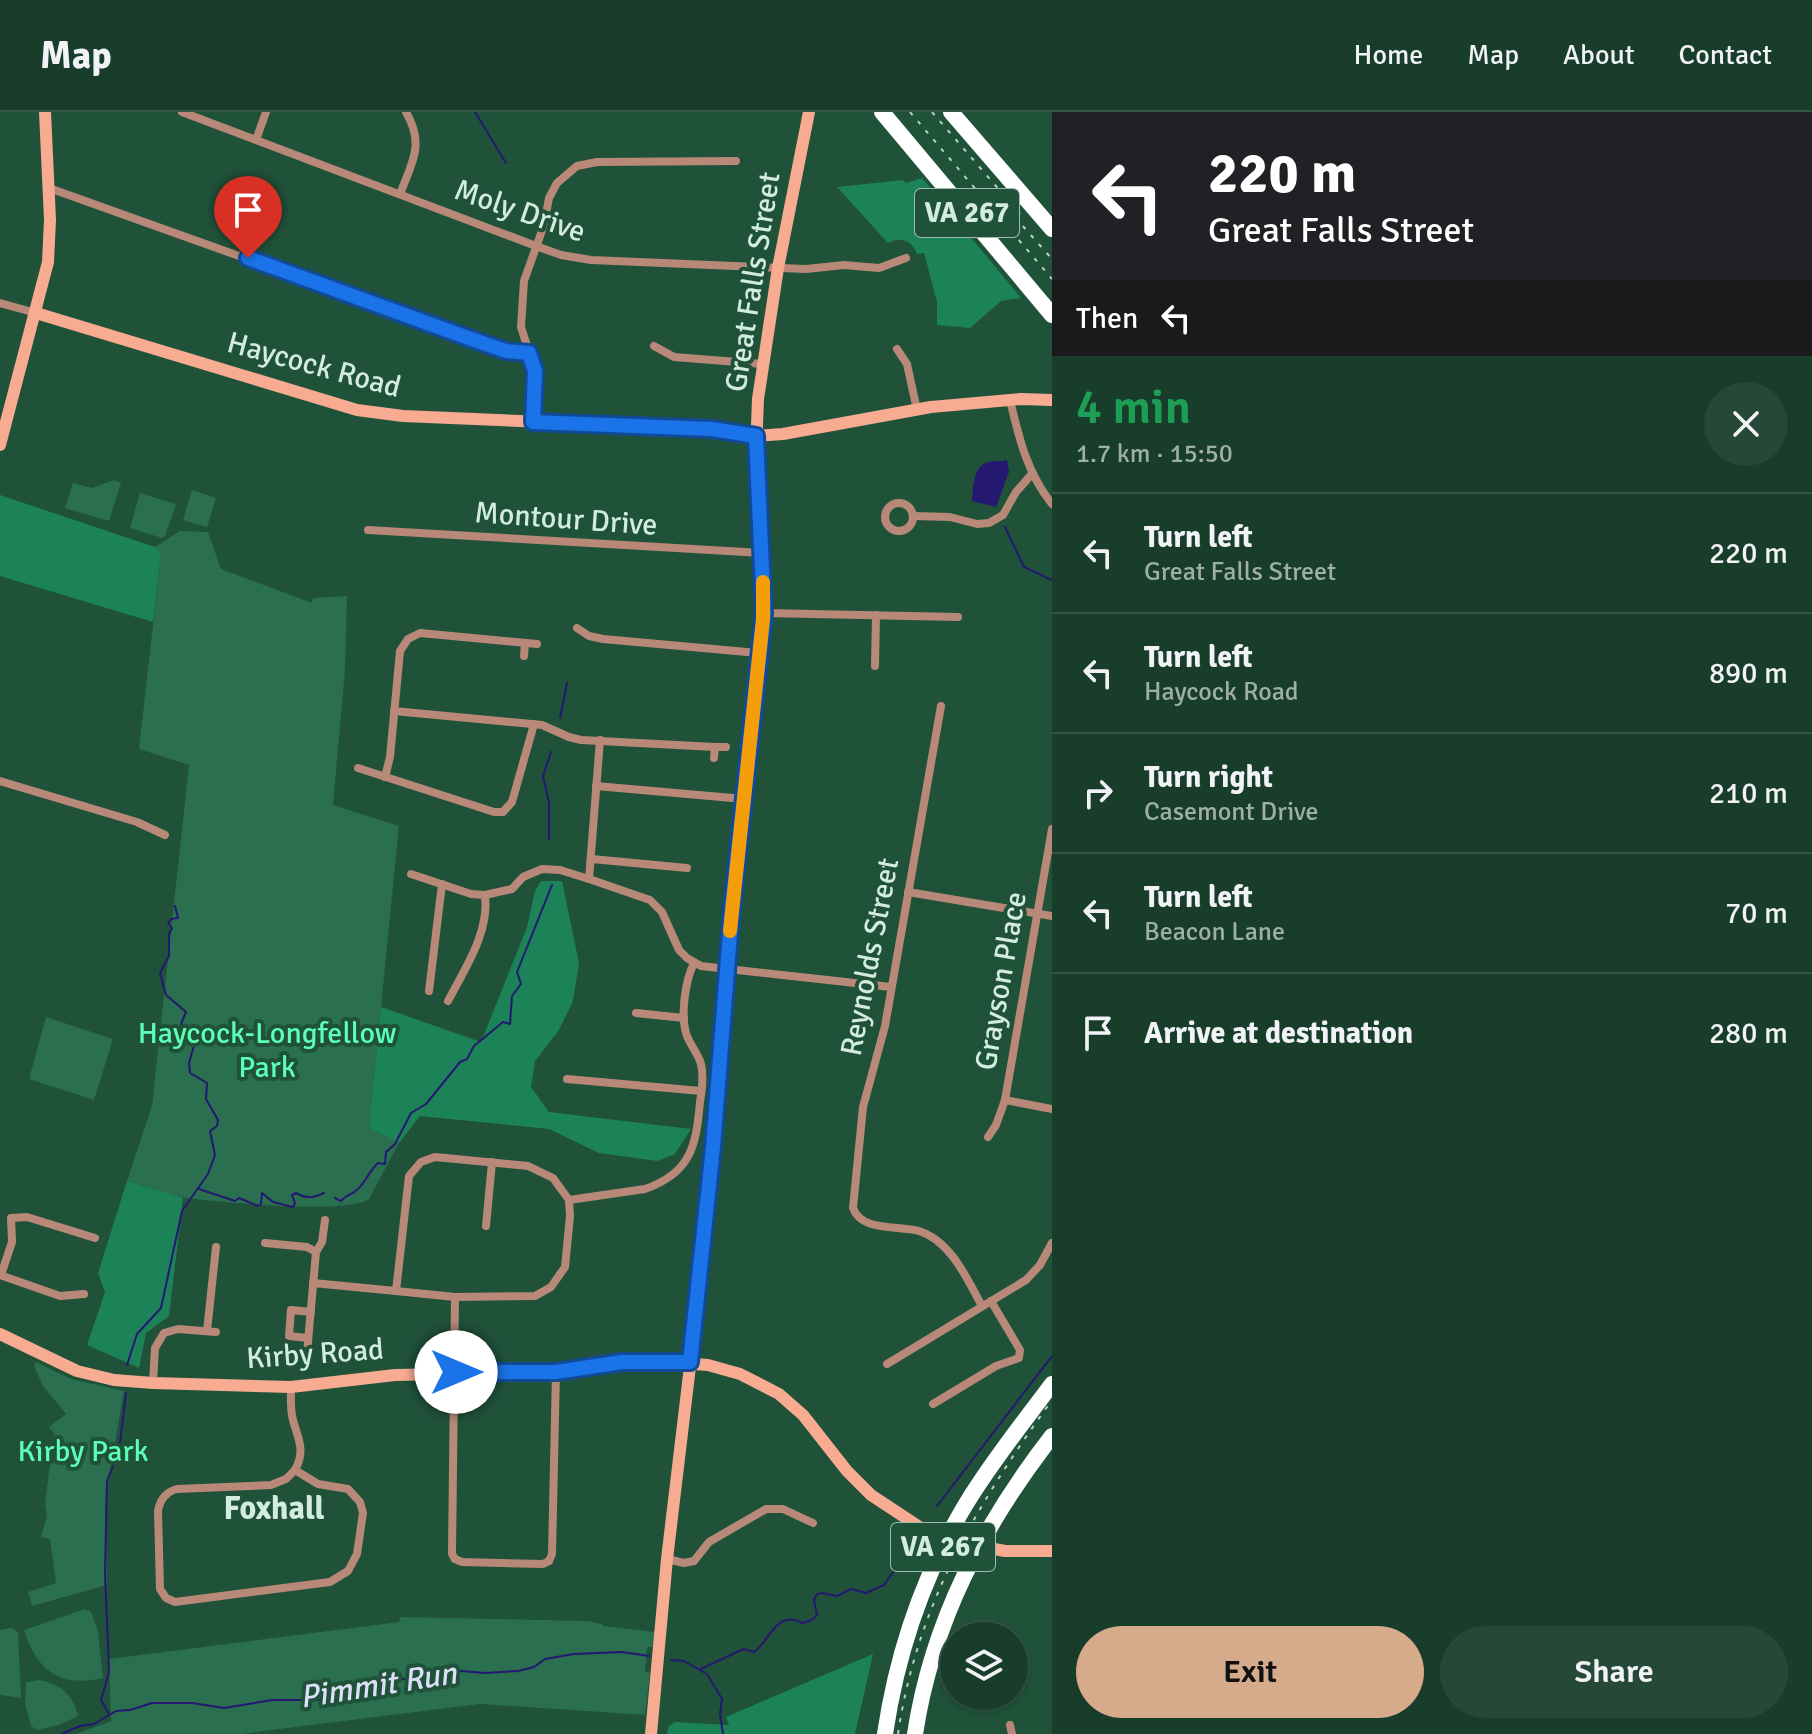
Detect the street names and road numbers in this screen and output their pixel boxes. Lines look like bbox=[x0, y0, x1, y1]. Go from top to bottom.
street label: Great Falls Street bbox=[717, 170, 789, 394]
street label: Moly Drive bbox=[450, 171, 590, 251]
road number: VA 267 bbox=[915, 189, 1019, 237]
street label: Haycock Road bbox=[223, 324, 405, 406]
street label: Montour Drive bbox=[473, 494, 659, 544]
street label: Reynolds Street bbox=[833, 855, 907, 1059]
street label: Grayson Place bbox=[967, 889, 1035, 1073]
street label: Kirby Road bbox=[245, 1331, 385, 1377]
road number: VA 267 bbox=[891, 1523, 995, 1571]

